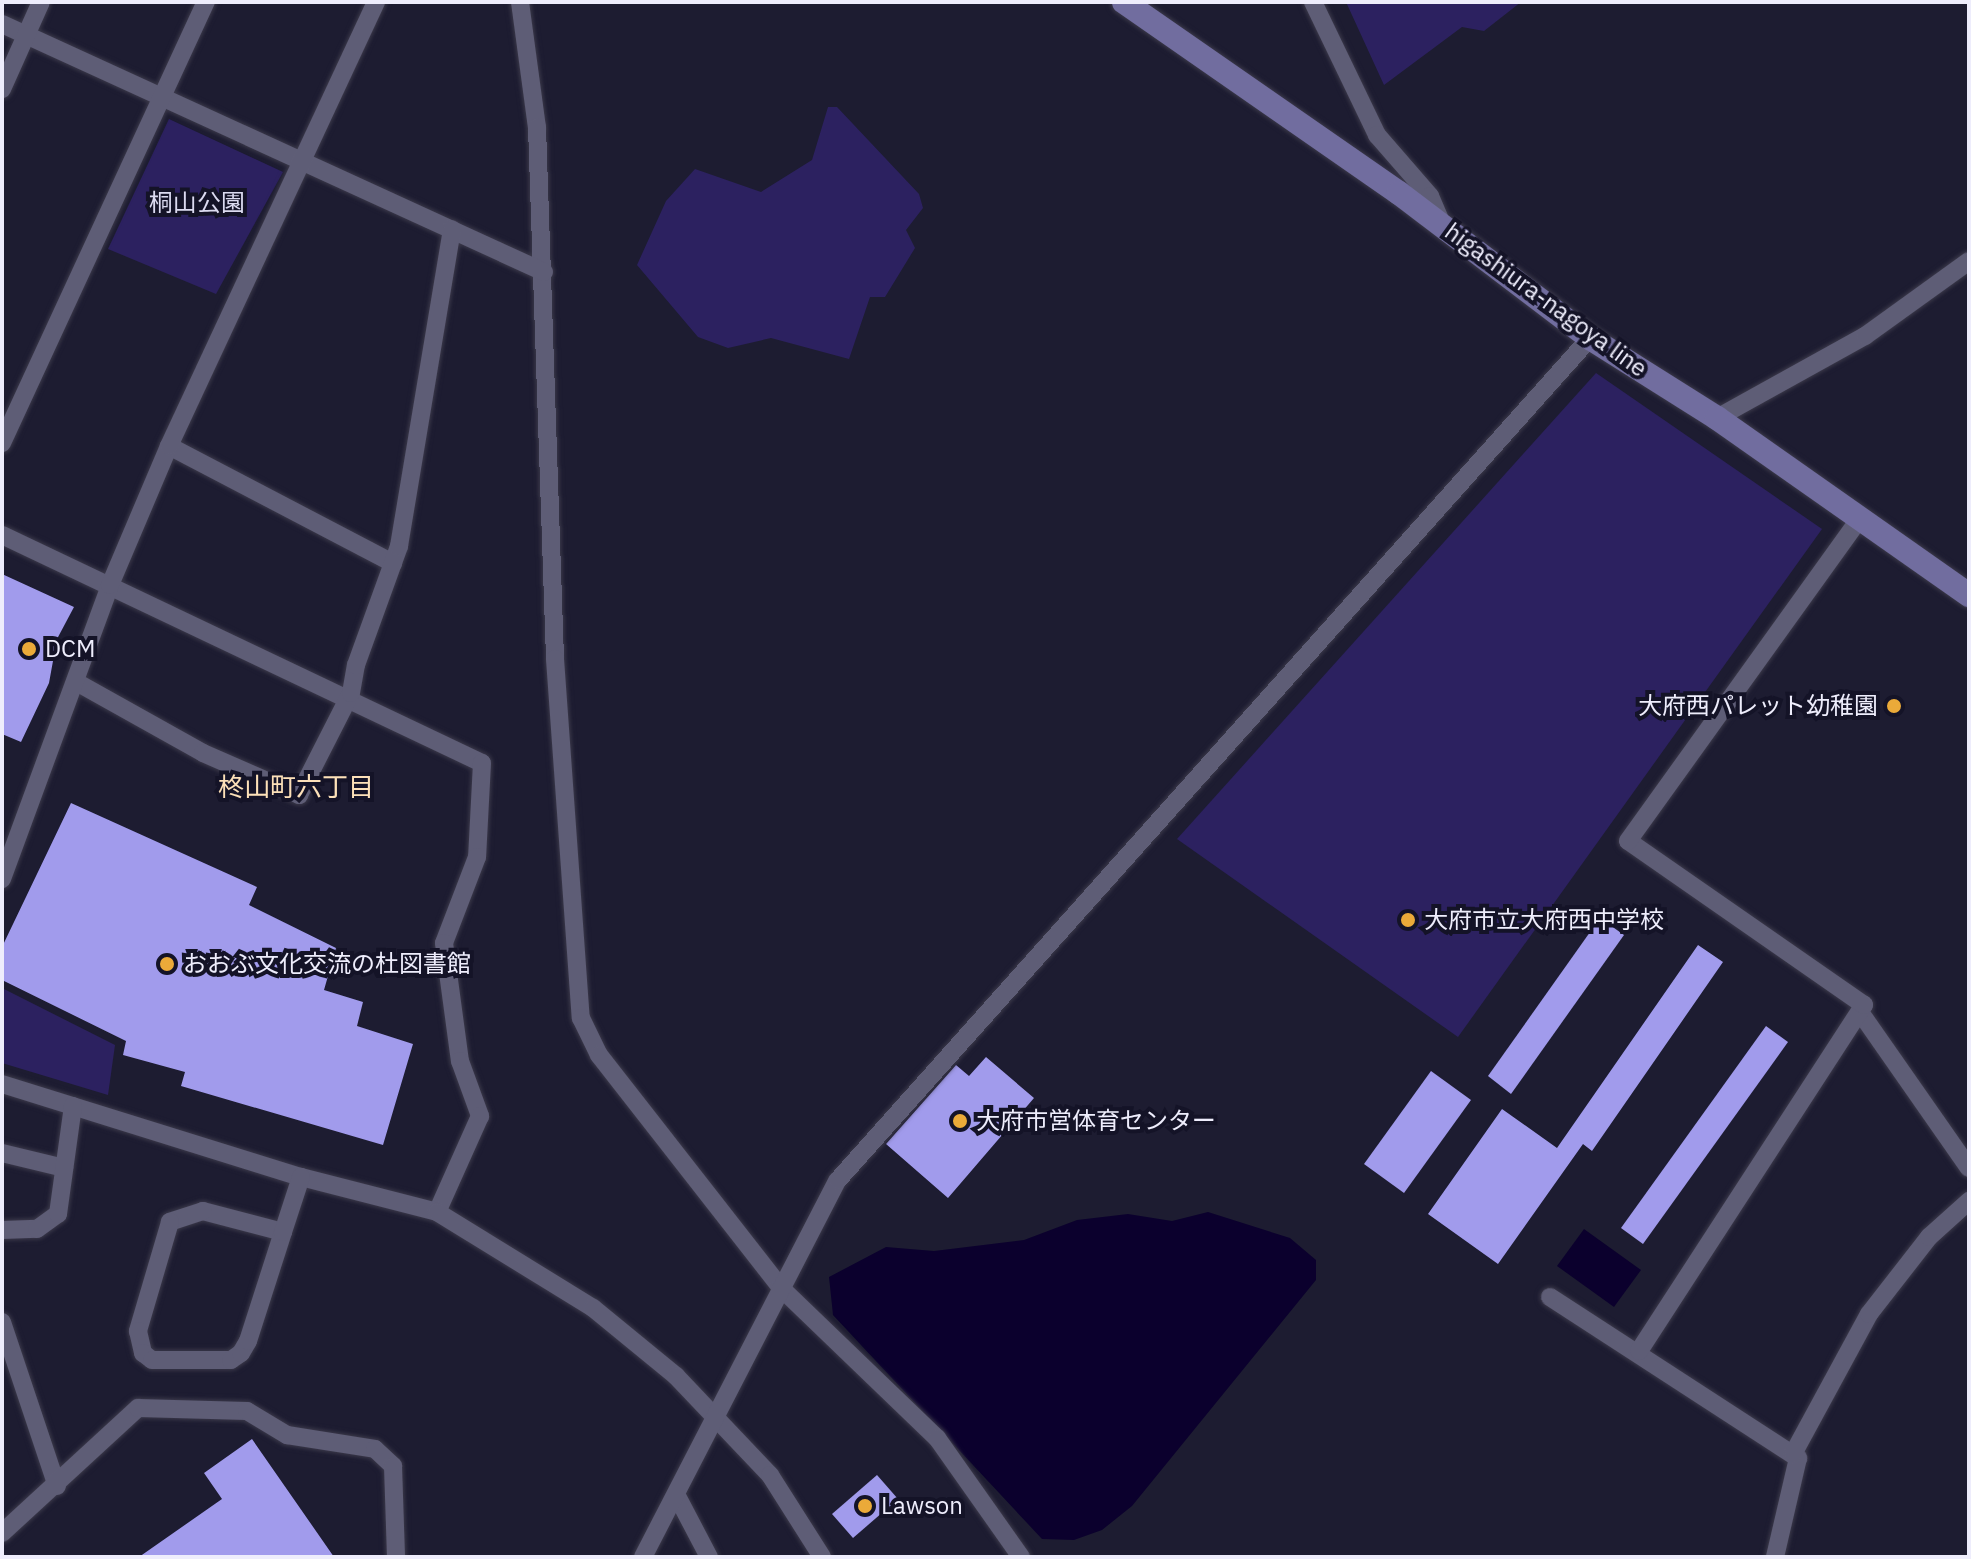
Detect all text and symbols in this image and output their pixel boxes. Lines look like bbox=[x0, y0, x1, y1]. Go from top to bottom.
park label: 桐山公園 bbox=[149, 189, 245, 217]
street label: higashiura-nagoya line bbox=[1439, 217, 1653, 383]
place label: DCM bbox=[45, 635, 95, 663]
marker: DCM bbox=[20, 640, 38, 658]
place label: 大府西パレット幼稚園 bbox=[1638, 692, 1878, 720]
marker: 大府西パレット幼稚園 bbox=[1885, 697, 1903, 715]
district label: 柊山町六丁目 bbox=[218, 771, 374, 803]
place label: 大府市立大府西中学校 bbox=[1424, 906, 1664, 934]
marker: 大府市立大府西中学校 bbox=[1399, 911, 1417, 929]
place label: おおぶ文化交流の杜図書館 bbox=[183, 950, 471, 978]
marker: おおぶ文化交流の杜図書館 bbox=[158, 955, 176, 973]
place label: 大府市営体育センター bbox=[976, 1107, 1216, 1135]
marker: 大府市営体育センター bbox=[951, 1112, 969, 1130]
place label: Lawson bbox=[881, 1492, 963, 1520]
marker: Lawson bbox=[856, 1497, 874, 1515]

